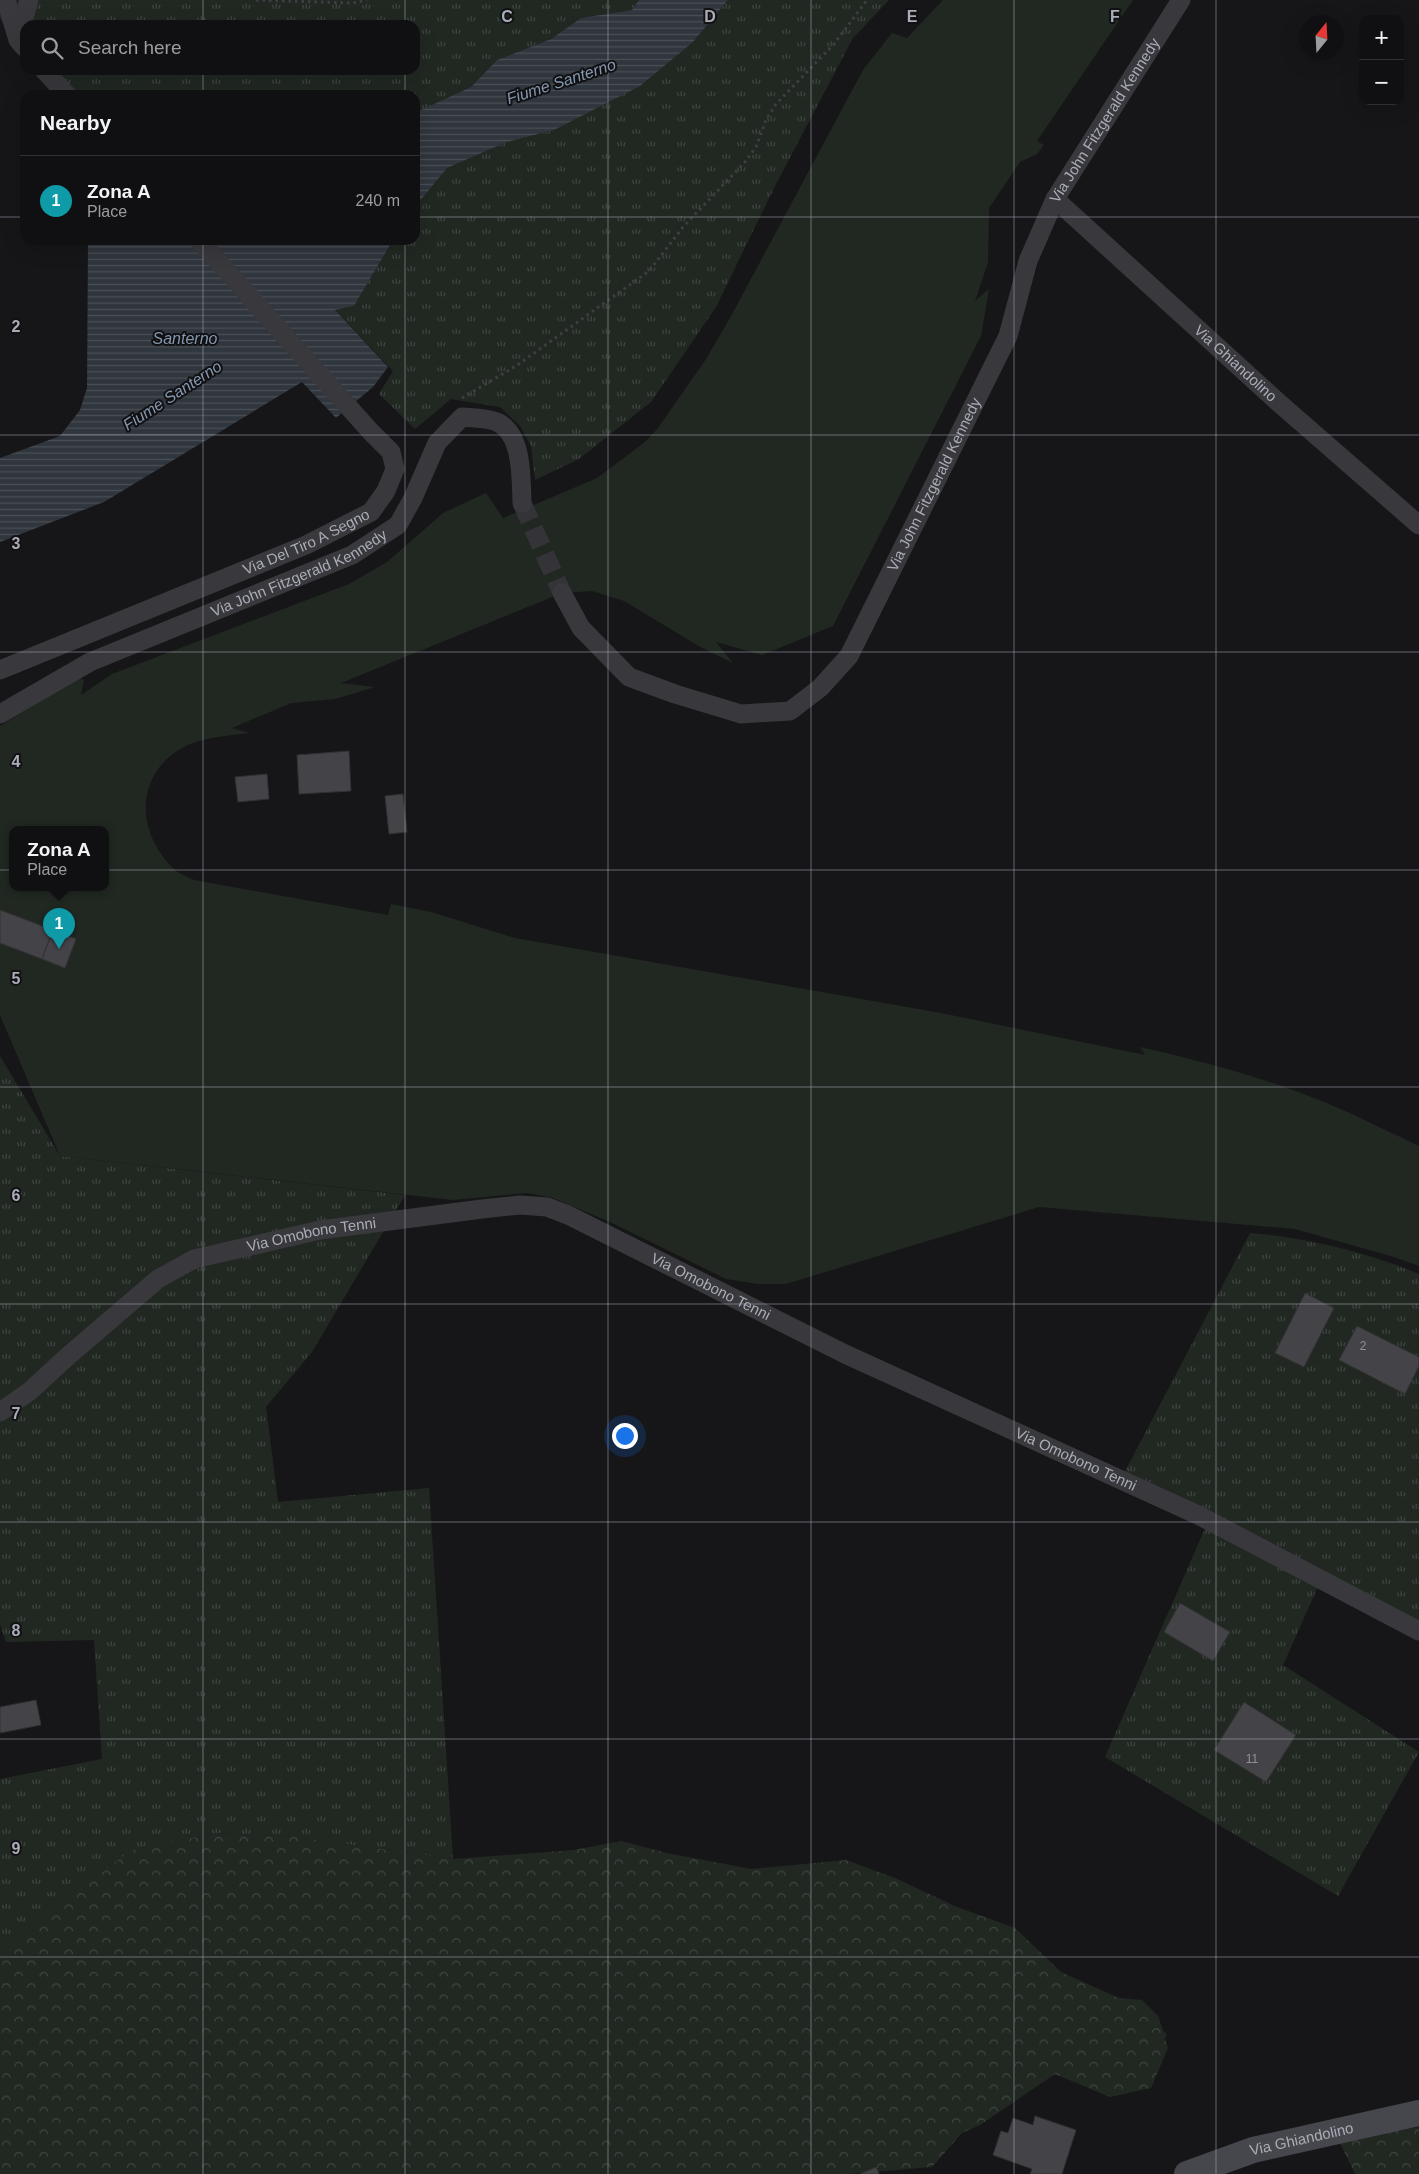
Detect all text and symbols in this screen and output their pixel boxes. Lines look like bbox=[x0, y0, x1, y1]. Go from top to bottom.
text: C bbox=[501, 8, 513, 25]
text: D bbox=[704, 8, 716, 25]
text: E bbox=[907, 8, 918, 25]
text: F bbox=[1110, 8, 1120, 25]
north arrow bbox=[1299, 15, 1344, 60]
map controls bbox=[1359, 15, 1404, 105]
button: + bbox=[1359, 15, 1404, 60]
search box bbox=[20, 20, 420, 75]
icon: search bbox=[38, 34, 66, 62]
street label: Via John Fitzgerald Kennedy bbox=[1046, 34, 1163, 206]
text: Search here bbox=[78, 37, 182, 58]
water label: Fiume Santerno bbox=[504, 56, 618, 107]
button: − bbox=[1359, 60, 1404, 105]
text: Nearby bbox=[40, 111, 111, 134]
text: Zona A bbox=[87, 181, 151, 202]
text: 1 bbox=[52, 192, 60, 209]
text: 240 m bbox=[356, 192, 400, 209]
text: Place bbox=[87, 203, 127, 220]
text: 2 bbox=[12, 318, 21, 335]
street label: Via Ghiandolino bbox=[1191, 321, 1281, 405]
water label: Santerno bbox=[153, 330, 218, 347]
water label: Fiume Santerno bbox=[120, 357, 225, 434]
street label: Via John Fitzgerald Kennedy bbox=[884, 394, 984, 574]
street label: Via Del Tiro A Segno bbox=[240, 505, 372, 578]
street label: Via John Fitzgerald Kennedy bbox=[208, 525, 390, 620]
text: 3 bbox=[12, 535, 21, 552]
text: 4 bbox=[12, 753, 21, 770]
popup bbox=[9, 826, 109, 891]
text: Zona A bbox=[27, 839, 91, 860]
text: Place bbox=[27, 861, 67, 878]
pin: 1 bbox=[43, 908, 75, 949]
text: 5 bbox=[12, 970, 21, 987]
text: 6 bbox=[12, 1187, 21, 1204]
street label: Via Omobono Tenni bbox=[245, 1214, 377, 1255]
street label: Via Omobono Tenni bbox=[648, 1249, 773, 1323]
house number: 2 bbox=[1360, 1339, 1367, 1353]
text: 7 bbox=[12, 1405, 21, 1422]
your location bbox=[612, 1423, 638, 1449]
street label: Via Omobono Tenni bbox=[1013, 1424, 1139, 1494]
text: 8 bbox=[12, 1622, 21, 1639]
house number: 11 bbox=[1246, 1752, 1259, 1766]
text: 9 bbox=[12, 1840, 21, 1857]
street label: Via Ghiandolino bbox=[1248, 2119, 1355, 2158]

